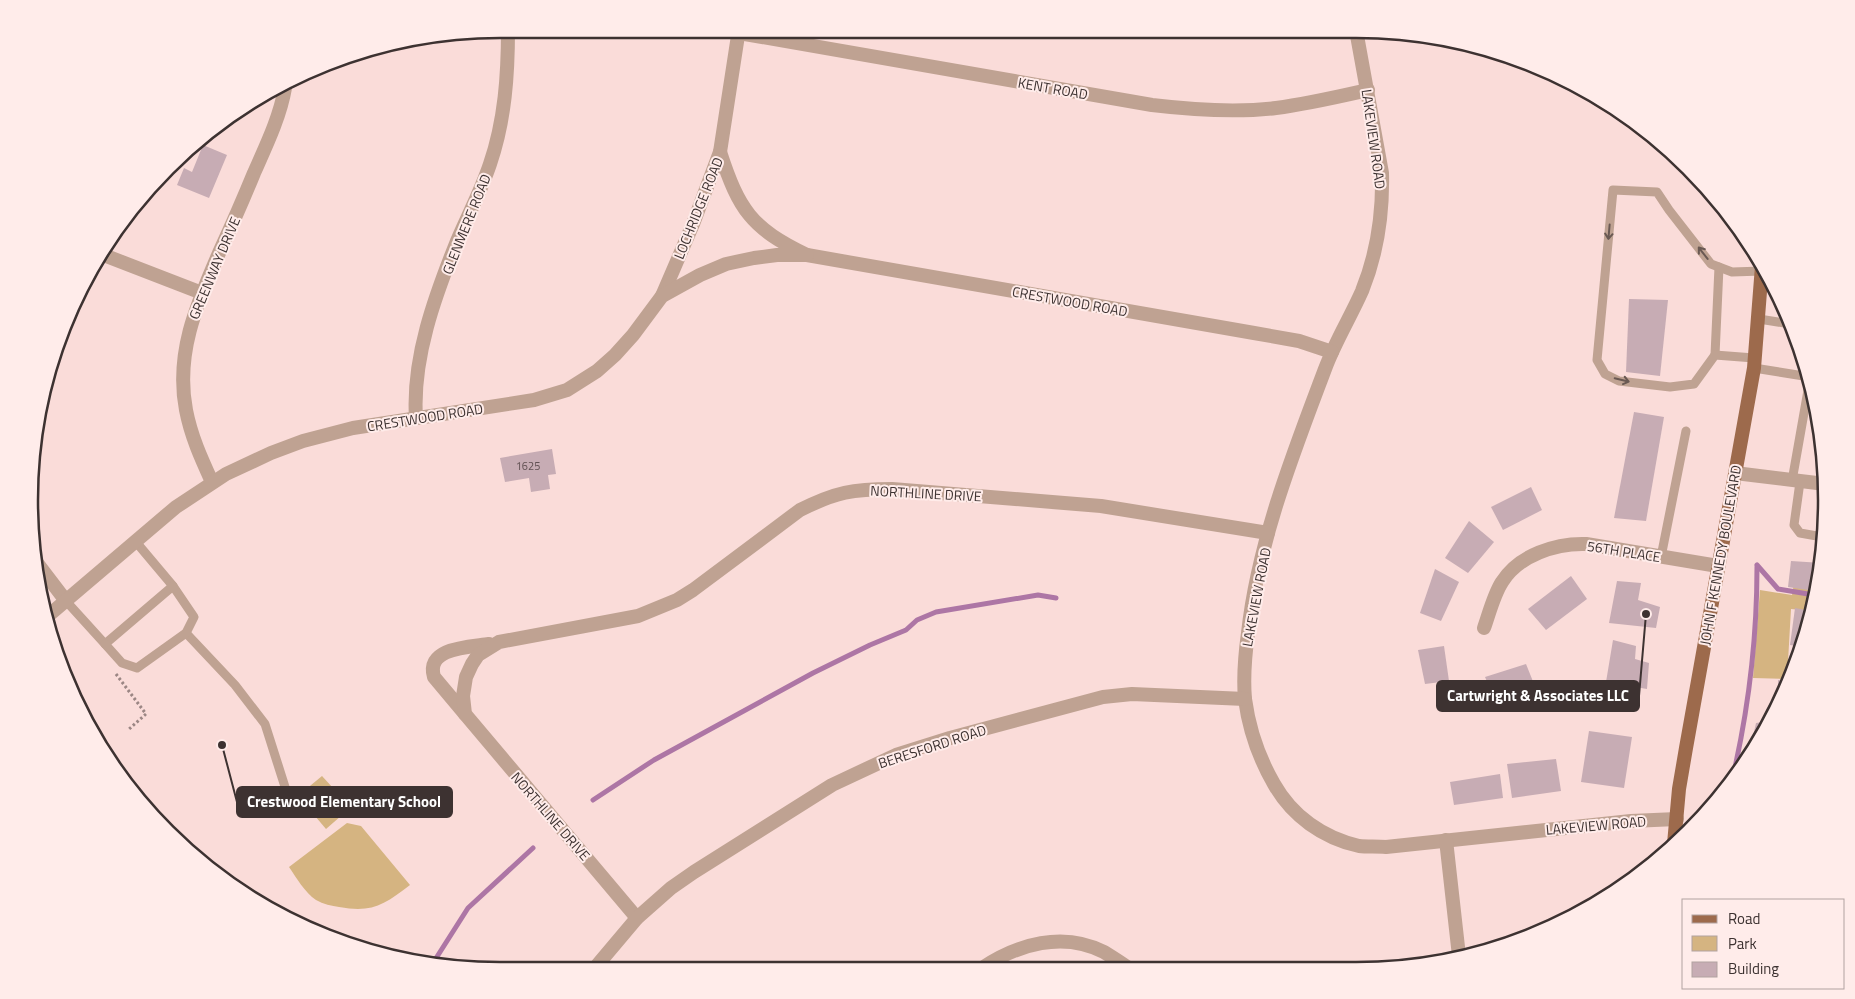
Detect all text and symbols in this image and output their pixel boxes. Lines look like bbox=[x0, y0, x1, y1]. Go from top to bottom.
street label: KENT ROAD bbox=[1016, 72, 1090, 104]
street label: LAKEVIEW ROAD bbox=[1357, 88, 1391, 190]
street label: LOCHRIDGE ROAD bbox=[668, 154, 728, 262]
street label: GLENMERE ROAD bbox=[436, 171, 496, 277]
street label: GREENWAY DRIVE bbox=[183, 213, 245, 323]
one-way arrow bbox=[1604, 224, 1614, 240]
one-way arrow bbox=[1697, 247, 1708, 260]
street label: CRESTWOOD ROAD bbox=[1011, 281, 1129, 321]
one-way arrow bbox=[1613, 376, 1629, 385]
street label: CRESTWOOD ROAD bbox=[366, 397, 484, 437]
house number: 1625 bbox=[516, 458, 540, 474]
street label: JOHN F KENNEDY BOULEVARD bbox=[1694, 463, 1746, 647]
street label: NORTHLINE DRIVE bbox=[870, 480, 982, 506]
street label: 56TH PLACE bbox=[1586, 535, 1662, 567]
street label: LAKEVIEW ROAD bbox=[1236, 546, 1276, 648]
callout: Cartwright & Associates LLC bbox=[1437, 681, 1639, 711]
text: Cartwright & Associates LLC bbox=[1447, 684, 1629, 707]
street label: BERESFORD ROAD bbox=[875, 719, 989, 773]
street label: NORTHLINE DRIVE bbox=[507, 767, 596, 865]
callout: Crestwood Elementary School bbox=[237, 787, 452, 817]
text: Crestwood Elementary School bbox=[247, 790, 441, 813]
street label: LAKEVIEW ROAD bbox=[1545, 810, 1647, 840]
legend bbox=[1682, 899, 1845, 989]
text: Road bbox=[1728, 907, 1760, 930]
text: Park bbox=[1728, 932, 1757, 955]
text: Building bbox=[1728, 957, 1779, 980]

